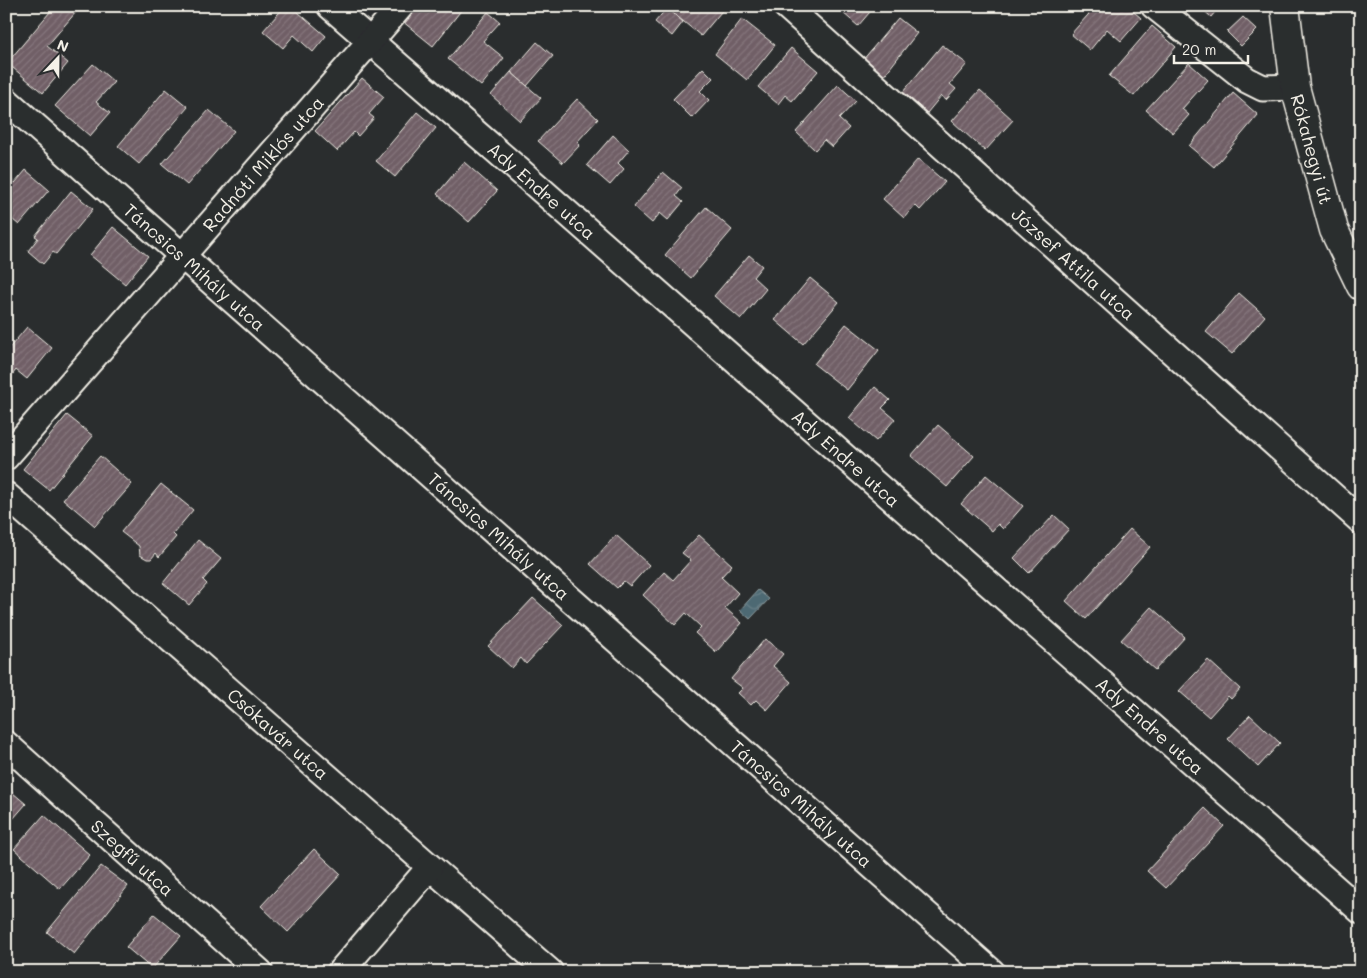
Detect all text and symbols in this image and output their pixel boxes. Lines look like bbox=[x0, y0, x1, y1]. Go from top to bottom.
north arrow bbox=[32, 32, 82, 82]
scale bar bbox=[1174, 32, 1248, 64]
text: N bbox=[55, 35, 72, 56]
text: 20 m bbox=[1182, 39, 1216, 59]
street label: Radnóti Miklós utca bbox=[197, 91, 329, 237]
street label: Rókahegyi út bbox=[1285, 91, 1338, 207]
street label: Ady Endre utca bbox=[483, 137, 601, 245]
street label: Táncsics Mihály utca bbox=[119, 198, 271, 336]
street label: József Attila utca bbox=[1007, 202, 1140, 325]
street label: Ady Endre utca bbox=[787, 404, 905, 512]
street label: Táncsics Mihály utca bbox=[423, 467, 575, 605]
street label: Ady Endre utca bbox=[1091, 671, 1209, 780]
street label: Csókavár utca bbox=[222, 683, 334, 785]
street label: Táncsics Mihály utca bbox=[726, 734, 878, 873]
street label: Szegfű utca bbox=[86, 814, 179, 901]

